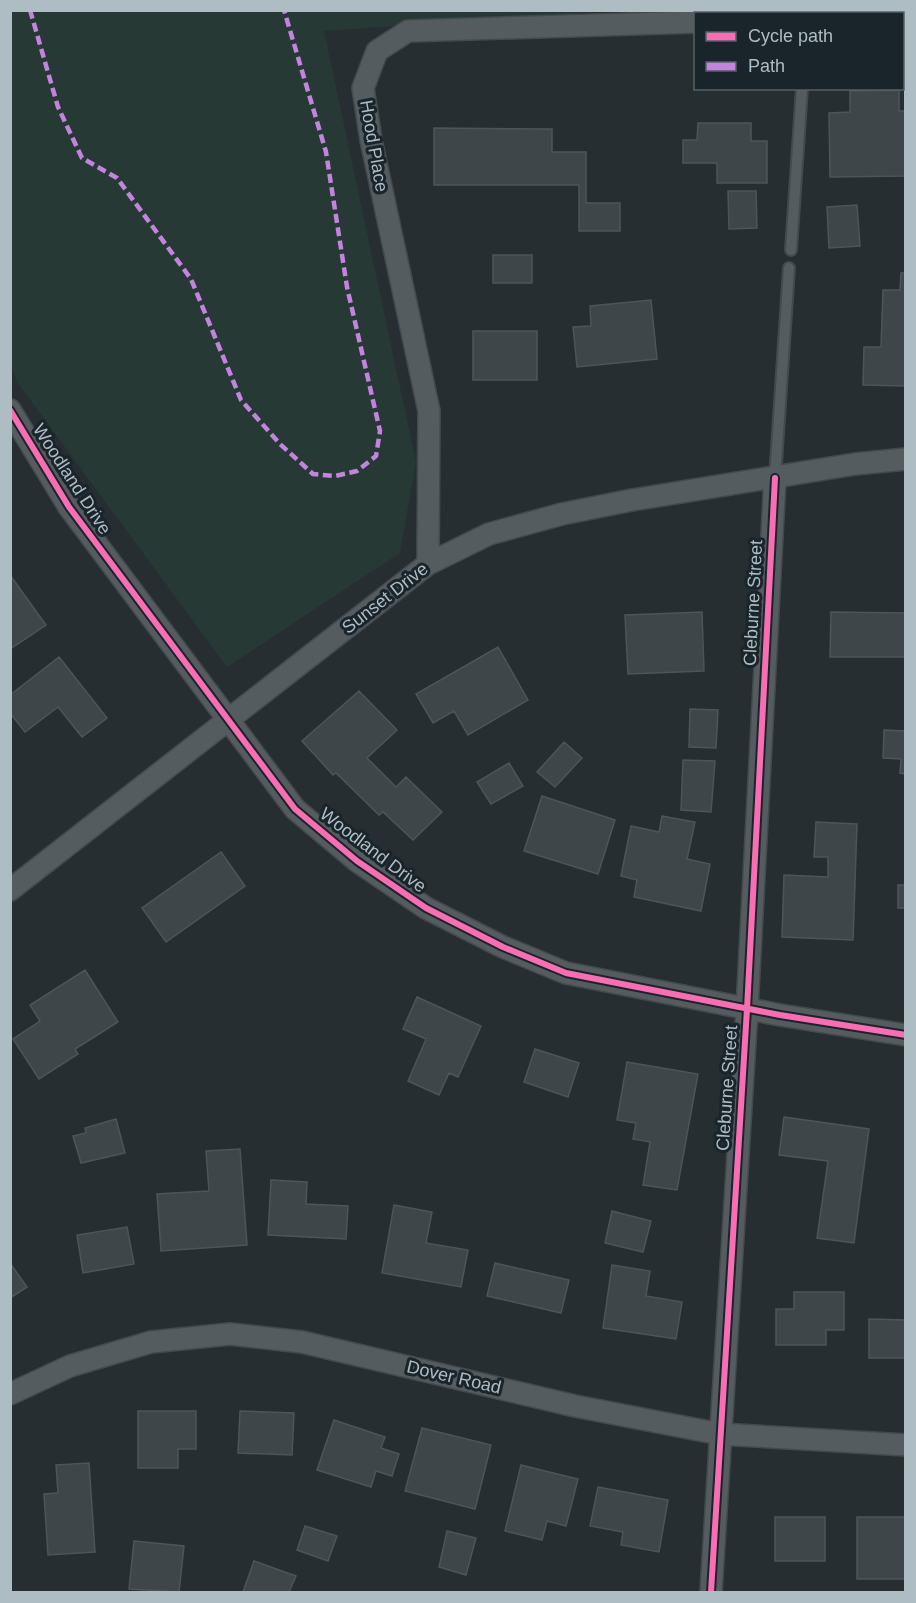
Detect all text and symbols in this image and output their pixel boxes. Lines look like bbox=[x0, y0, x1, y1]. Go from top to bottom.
legend bbox=[694, 12, 904, 90]
text: Cycle path bbox=[748, 26, 833, 46]
text: Path bbox=[748, 56, 785, 76]
street label: Hood Place bbox=[356, 98, 392, 194]
street label: Woodland Drive bbox=[29, 420, 115, 538]
street label: Cleburne Street bbox=[740, 540, 766, 666]
street label: Sunset Drive bbox=[338, 558, 432, 638]
street label: Woodland Drive bbox=[316, 804, 430, 896]
street label: Cleburne Street bbox=[713, 1024, 741, 1152]
street label: Dover Road bbox=[405, 1356, 503, 1398]

